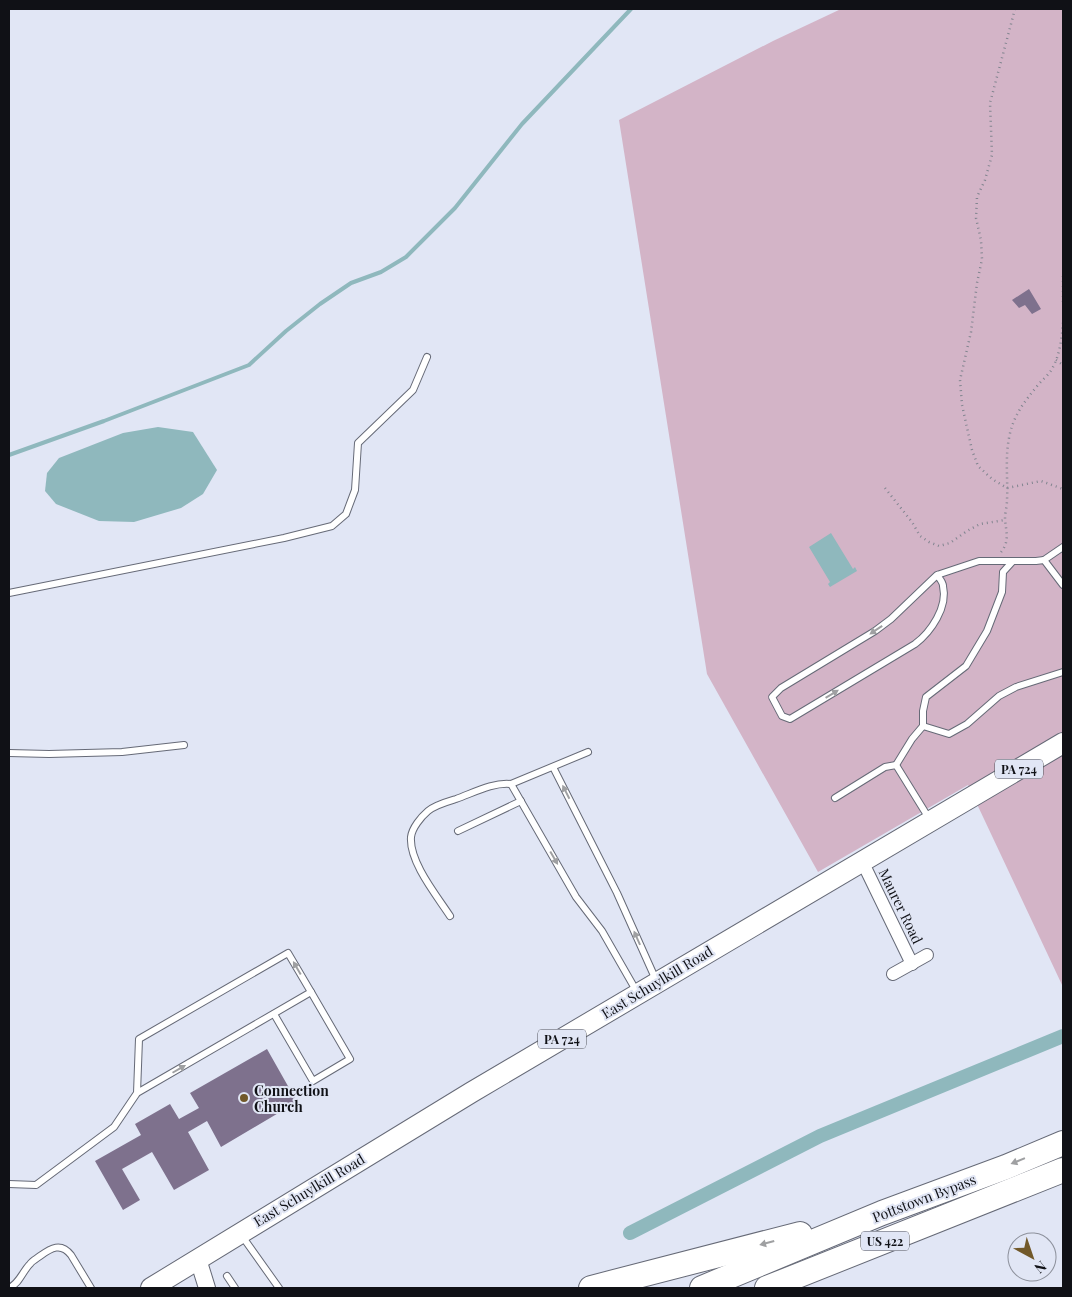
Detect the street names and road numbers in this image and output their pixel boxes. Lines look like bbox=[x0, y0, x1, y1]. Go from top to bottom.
road number: PA 724 bbox=[995, 760, 1043, 779]
street label: Maurer Road bbox=[875, 865, 927, 947]
street label: East Schuylkill Road bbox=[598, 941, 716, 1023]
road number: PA 724 bbox=[538, 1030, 586, 1048]
street label: East Schuylkill Road bbox=[250, 1149, 368, 1231]
street label: Pottstown Bypass bbox=[869, 1169, 979, 1227]
road number: US 422 bbox=[861, 1232, 909, 1250]

